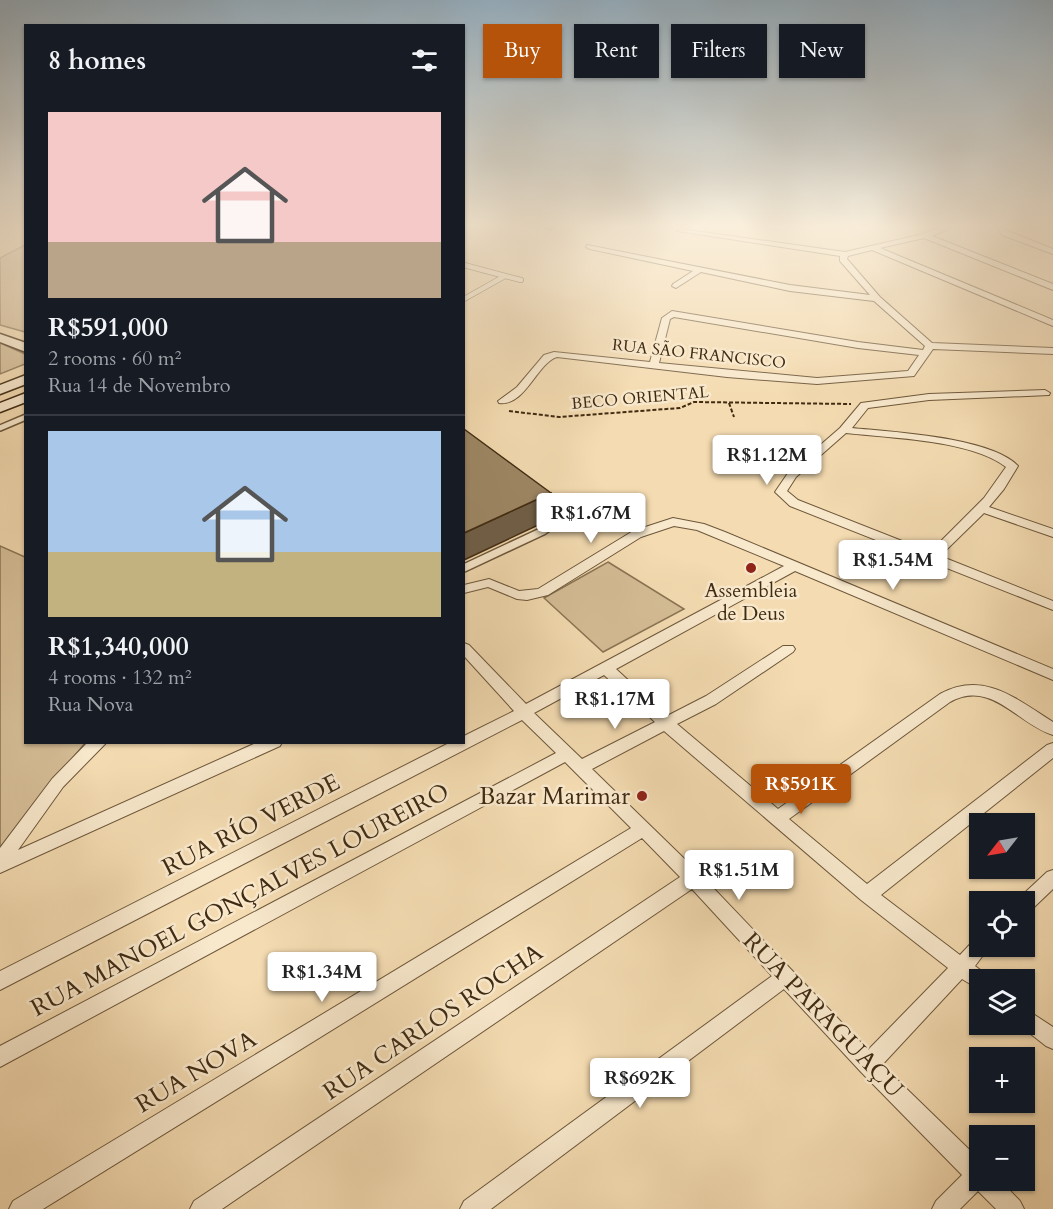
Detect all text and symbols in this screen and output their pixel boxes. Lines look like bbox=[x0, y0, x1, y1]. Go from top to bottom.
chip: Buy bbox=[483, 24, 562, 78]
chip: Rent bbox=[574, 24, 659, 78]
chip: Filters bbox=[671, 24, 767, 78]
chip: New bbox=[779, 24, 865, 78]
text: 8 homes bbox=[48, 43, 146, 78]
icon: filters bbox=[408, 44, 441, 77]
icon: home bbox=[191, 151, 299, 259]
text: R$591,000 bbox=[48, 310, 168, 345]
street label: RUA SÃO FRANCISCO bbox=[611, 334, 787, 374]
text: 2 rooms · 60 m² bbox=[48, 345, 181, 372]
text: Rua 14 de Novembro bbox=[48, 372, 231, 399]
street label: BECO ORIENTAL bbox=[570, 381, 710, 415]
pin: R$1.12M bbox=[712, 435, 822, 486]
text: R$1.12M bbox=[727, 441, 807, 468]
icon: home bbox=[191, 470, 299, 578]
pin: R$1.67M bbox=[536, 493, 646, 544]
text: R$1.67M bbox=[551, 499, 631, 526]
pin: R$1.54M bbox=[838, 540, 948, 591]
text: R$1.54M bbox=[853, 546, 933, 573]
marker: Assembleia de Deus bbox=[744, 561, 758, 575]
place label: Assembleia de Deus bbox=[705, 577, 798, 627]
text: R$1,340,000 bbox=[48, 629, 189, 664]
text: 4 rooms · 132 m² bbox=[48, 664, 192, 691]
pin: R$1.17M bbox=[560, 679, 670, 730]
text: R$1.17M bbox=[575, 685, 655, 712]
text: Rua Nova bbox=[48, 691, 133, 718]
pin: R$591K bbox=[752, 764, 850, 815]
street label: RUA RÍO VERDE bbox=[157, 766, 345, 884]
text: R$591K bbox=[765, 770, 837, 797]
street label: RUA MANOEL GONÇALVES LOUREIRO bbox=[25, 775, 455, 1025]
place label: Bazar Marimar bbox=[479, 780, 630, 813]
marker: Bazar Marimar bbox=[635, 789, 649, 803]
north arrow bbox=[969, 813, 1035, 879]
map controls bbox=[969, 813, 1035, 1191]
pin: R$1.51M bbox=[684, 850, 794, 901]
text: R$1.51M bbox=[699, 856, 779, 883]
button: locate bbox=[969, 891, 1035, 957]
street label: RUA PARAGUAÇU bbox=[735, 925, 911, 1105]
street label: RUA CARLOS ROCHA bbox=[317, 936, 550, 1108]
pin: R$1.34M bbox=[267, 952, 377, 1003]
text: R$1.34M bbox=[282, 958, 362, 985]
button: layers bbox=[969, 969, 1035, 1035]
street label: RUA NOVA bbox=[129, 1022, 263, 1121]
button: + bbox=[969, 1047, 1035, 1113]
pin: R$692K bbox=[591, 1058, 689, 1109]
text: R$692K bbox=[604, 1064, 676, 1091]
button: − bbox=[969, 1125, 1035, 1191]

